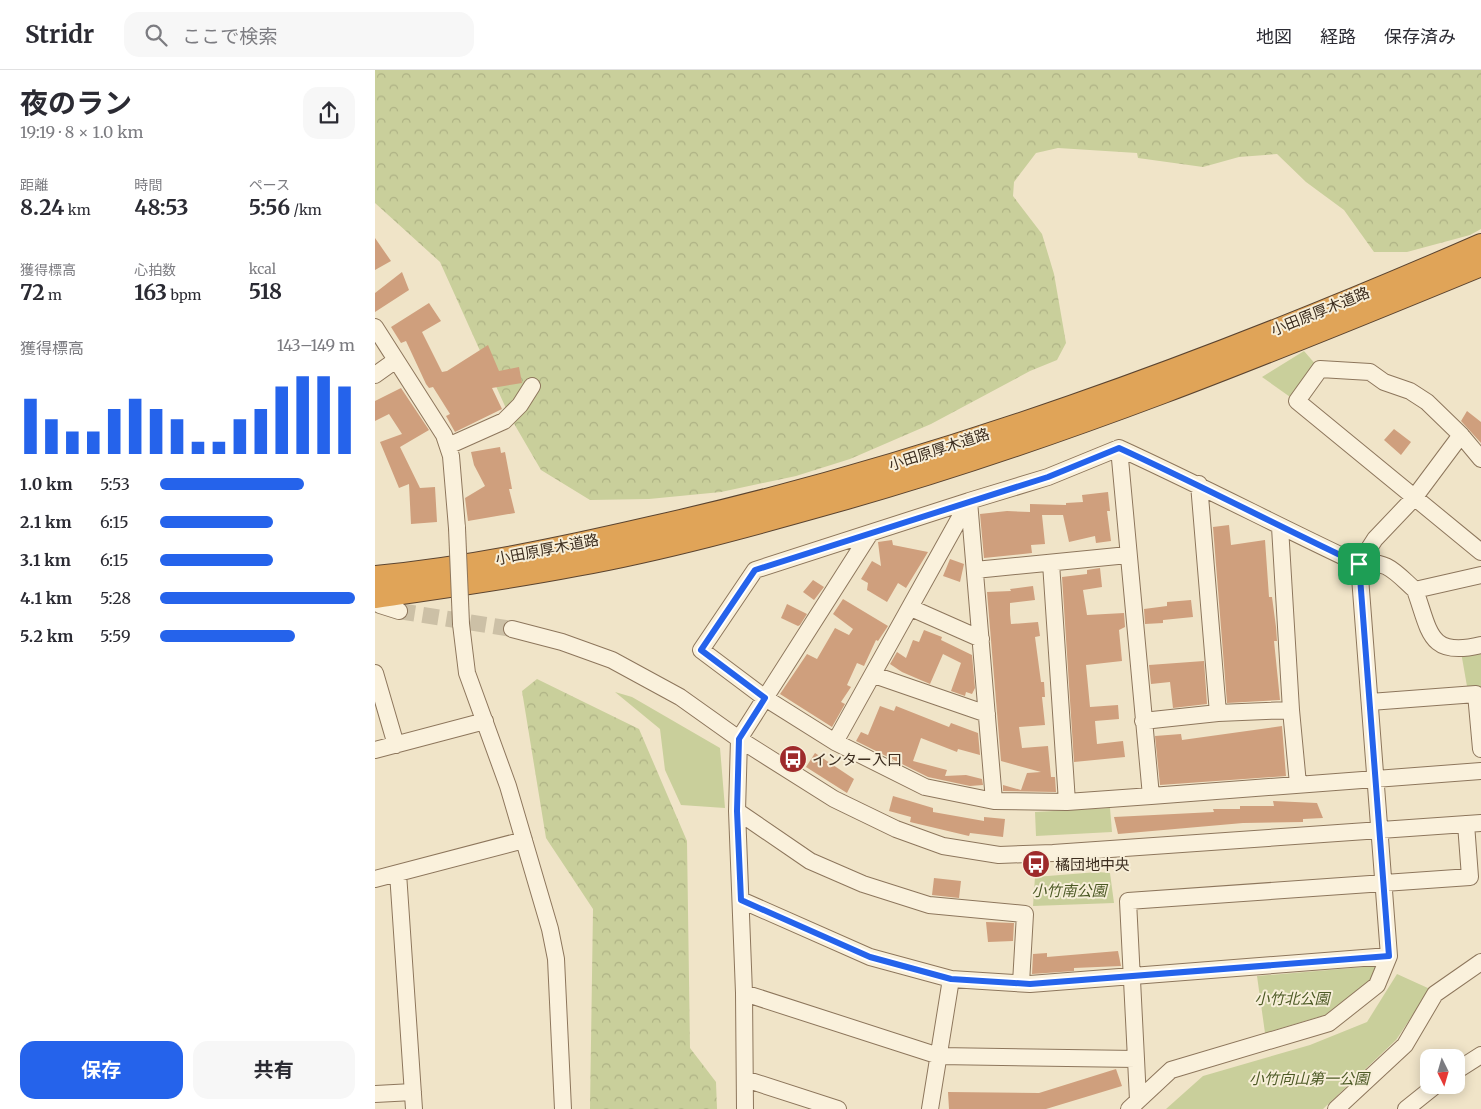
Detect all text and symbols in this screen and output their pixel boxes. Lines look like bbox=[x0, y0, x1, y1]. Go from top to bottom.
search box bbox=[124, 12, 474, 57]
text: Stridr bbox=[25, 19, 94, 50]
icon: search bbox=[142, 21, 170, 49]
text: ここで検索 bbox=[182, 24, 277, 48]
text: 地図 bbox=[1256, 25, 1292, 48]
text: 経路 bbox=[1320, 25, 1356, 48]
text: 保存済み bbox=[1384, 25, 1456, 48]
text: 夜のラン bbox=[20, 85, 132, 121]
button: share bbox=[303, 87, 355, 139]
text: 19:19 · 8 × 1.0 km bbox=[20, 122, 143, 142]
text: 距離 bbox=[20, 176, 48, 194]
text: 時間 bbox=[134, 176, 162, 194]
text: ペース bbox=[249, 176, 290, 194]
text: 8.24 bbox=[20, 194, 64, 221]
text: 48:53 bbox=[134, 194, 189, 221]
text: 5:56 bbox=[249, 194, 290, 221]
text: km bbox=[64, 201, 91, 219]
text: /km bbox=[290, 201, 322, 219]
text: kcal bbox=[249, 260, 276, 278]
text: 獲得標高 bbox=[20, 261, 76, 279]
text: 心拍数 bbox=[134, 261, 176, 279]
text: 518 bbox=[249, 278, 282, 305]
text: 72 bbox=[20, 279, 45, 306]
text: 163 bbox=[134, 279, 167, 306]
street label: 小田原厚木道路 bbox=[1268, 283, 1372, 339]
text: m bbox=[45, 286, 62, 304]
text: bpm bbox=[167, 286, 201, 304]
text: 143–149 m bbox=[277, 335, 355, 355]
text: 獲得標高 bbox=[20, 338, 84, 358]
street label: 小田原厚木道路 bbox=[886, 424, 992, 474]
text: 1.0 km bbox=[20, 474, 73, 494]
text: 5:53 bbox=[100, 474, 130, 494]
text: 2.1 km bbox=[20, 512, 71, 532]
text: 6:15 bbox=[100, 512, 129, 532]
street label: 小田原厚木道路 bbox=[494, 530, 600, 568]
pin bbox=[1338, 543, 1380, 585]
text: 3.1 km bbox=[20, 550, 71, 570]
text: 6:15 bbox=[100, 550, 129, 570]
icon: arrive bbox=[1345, 550, 1373, 578]
text: 4.1 km bbox=[20, 588, 72, 608]
text: 5:28 bbox=[100, 588, 131, 608]
text: 5.2 km bbox=[20, 626, 73, 646]
text: 5:59 bbox=[100, 626, 131, 646]
bus stop icon: インター入口 bbox=[778, 744, 808, 774]
place label: インター入口 bbox=[812, 750, 902, 769]
bus stop icon: 橘団地中央 bbox=[1021, 849, 1051, 879]
place label: 橘団地中央 bbox=[1055, 855, 1130, 874]
park label: 小竹南公園 bbox=[1031, 881, 1108, 900]
park label: 小竹北公園 bbox=[1254, 989, 1331, 1008]
button: 保存 bbox=[20, 1041, 183, 1099]
button: 共有 bbox=[193, 1041, 355, 1099]
north arrow bbox=[1420, 1049, 1465, 1094]
map controls bbox=[1420, 1049, 1465, 1094]
park label: 小竹向山第一公園 bbox=[1249, 1069, 1371, 1088]

